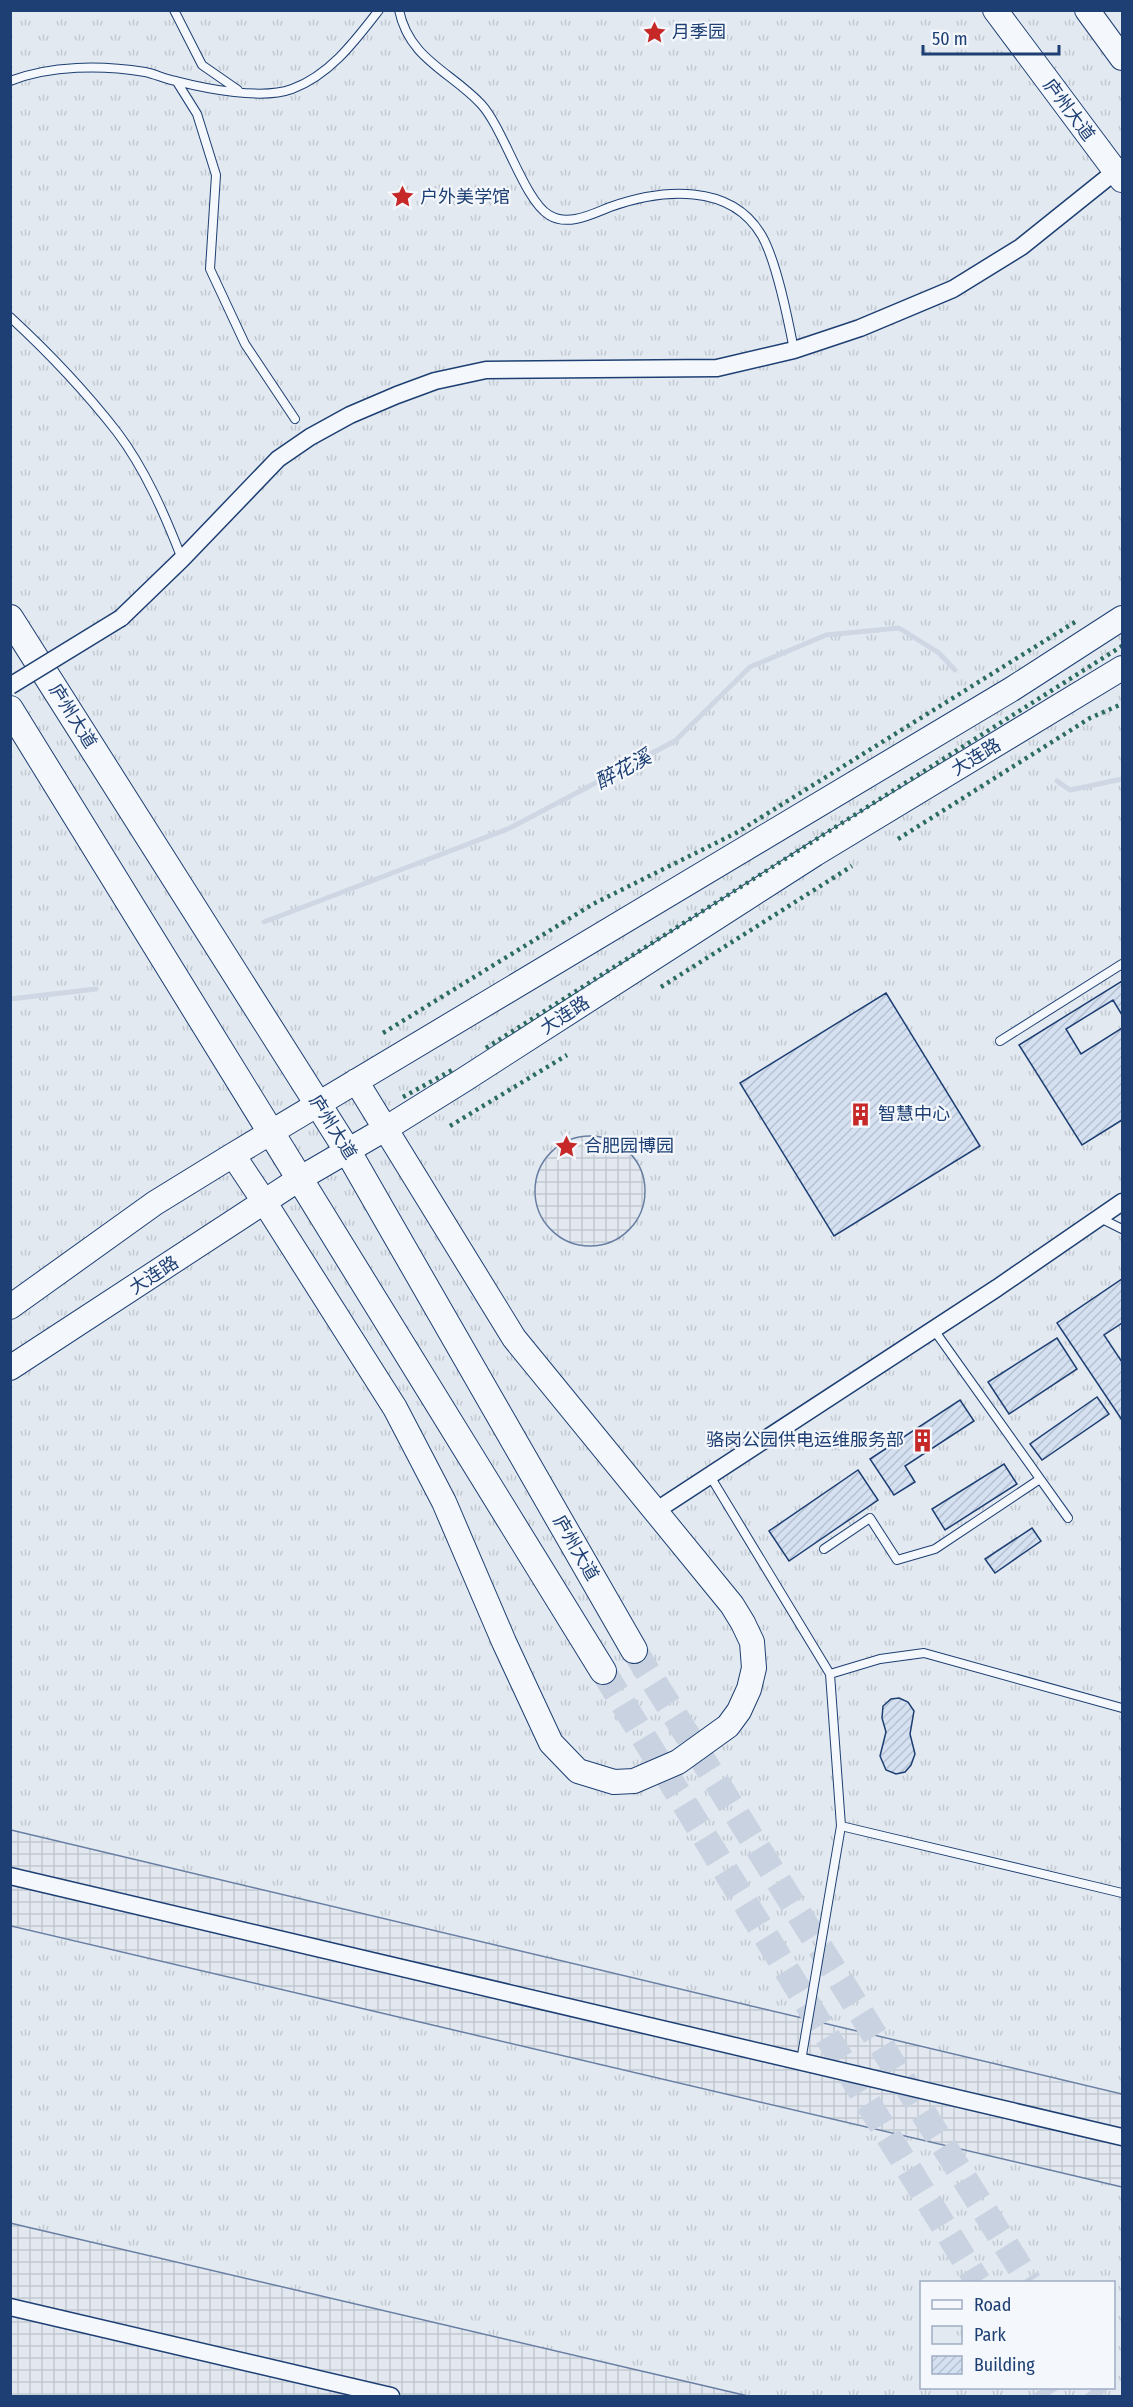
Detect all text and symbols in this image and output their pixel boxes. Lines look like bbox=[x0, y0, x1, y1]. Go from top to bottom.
scale bar bbox=[923, 18, 1060, 56]
place icon: 月季园 bbox=[641, 19, 667, 45]
place label: 月季园 bbox=[672, 21, 726, 43]
text: 50 m bbox=[932, 28, 968, 50]
street label: 庐州大道 bbox=[1039, 75, 1099, 145]
place icon: 户外美学馆 bbox=[389, 184, 415, 210]
place label: 户外美学馆 bbox=[420, 186, 510, 208]
street label: 庐州大道 bbox=[45, 680, 101, 752]
street label: 大连路 bbox=[947, 734, 1005, 780]
water label: 醉花溪 bbox=[591, 743, 657, 794]
street label: 大连路 bbox=[536, 991, 594, 1039]
street label: 庐州大道 bbox=[305, 1091, 361, 1163]
building icon: 智慧中心 bbox=[847, 1101, 873, 1127]
place label: 智慧中心 bbox=[878, 1103, 950, 1125]
place icon: 合肥园博园 bbox=[553, 1133, 579, 1159]
place label: 合肥园博园 bbox=[584, 1135, 674, 1157]
street label: 大连路 bbox=[125, 1251, 183, 1299]
building icon: 骆岗公园供电运维服务部 bbox=[909, 1427, 935, 1453]
place label: 骆岗公园供电运维服务部 bbox=[706, 1429, 904, 1451]
street label: 庐州大道 bbox=[548, 1511, 604, 1585]
legend bbox=[920, 2281, 1115, 2389]
text: Road bbox=[974, 2294, 1011, 2316]
text: Park bbox=[974, 2324, 1007, 2346]
text: Building bbox=[974, 2354, 1035, 2376]

